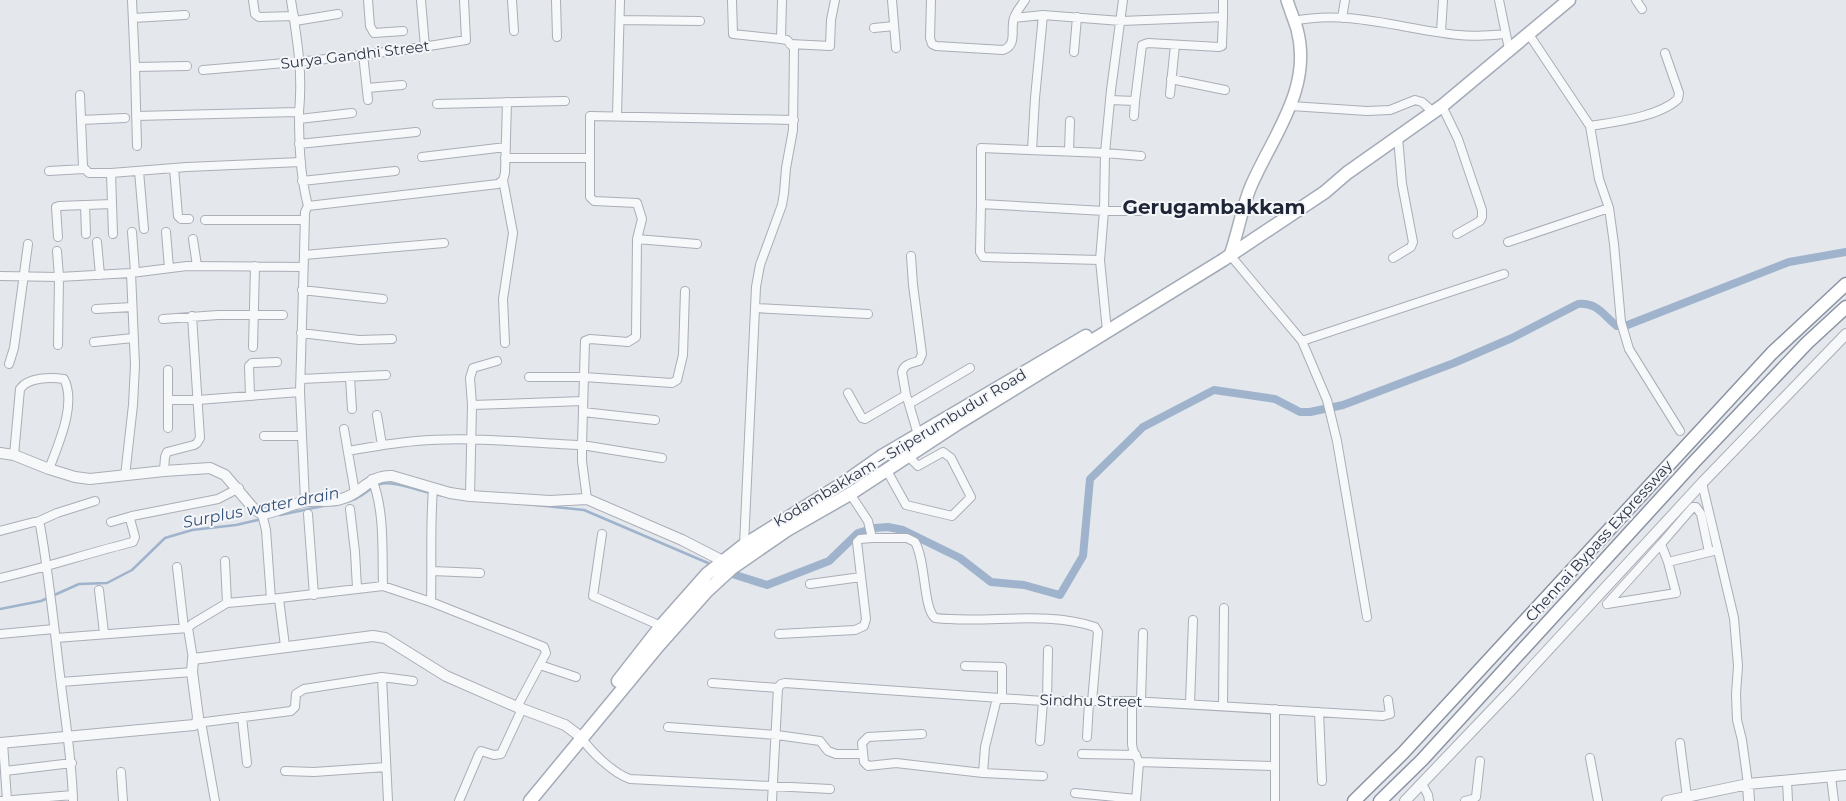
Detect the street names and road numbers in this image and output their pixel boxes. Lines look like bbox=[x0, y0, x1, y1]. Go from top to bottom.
street label: Surya Gandhi Street bbox=[279, 36, 431, 73]
street label: Kodambakkam – Sriperumbudur Road bbox=[770, 364, 1030, 531]
street label: Chennai Bypass Expressway bbox=[1521, 455, 1677, 625]
street label: Sindhu Street bbox=[1039, 690, 1143, 711]

